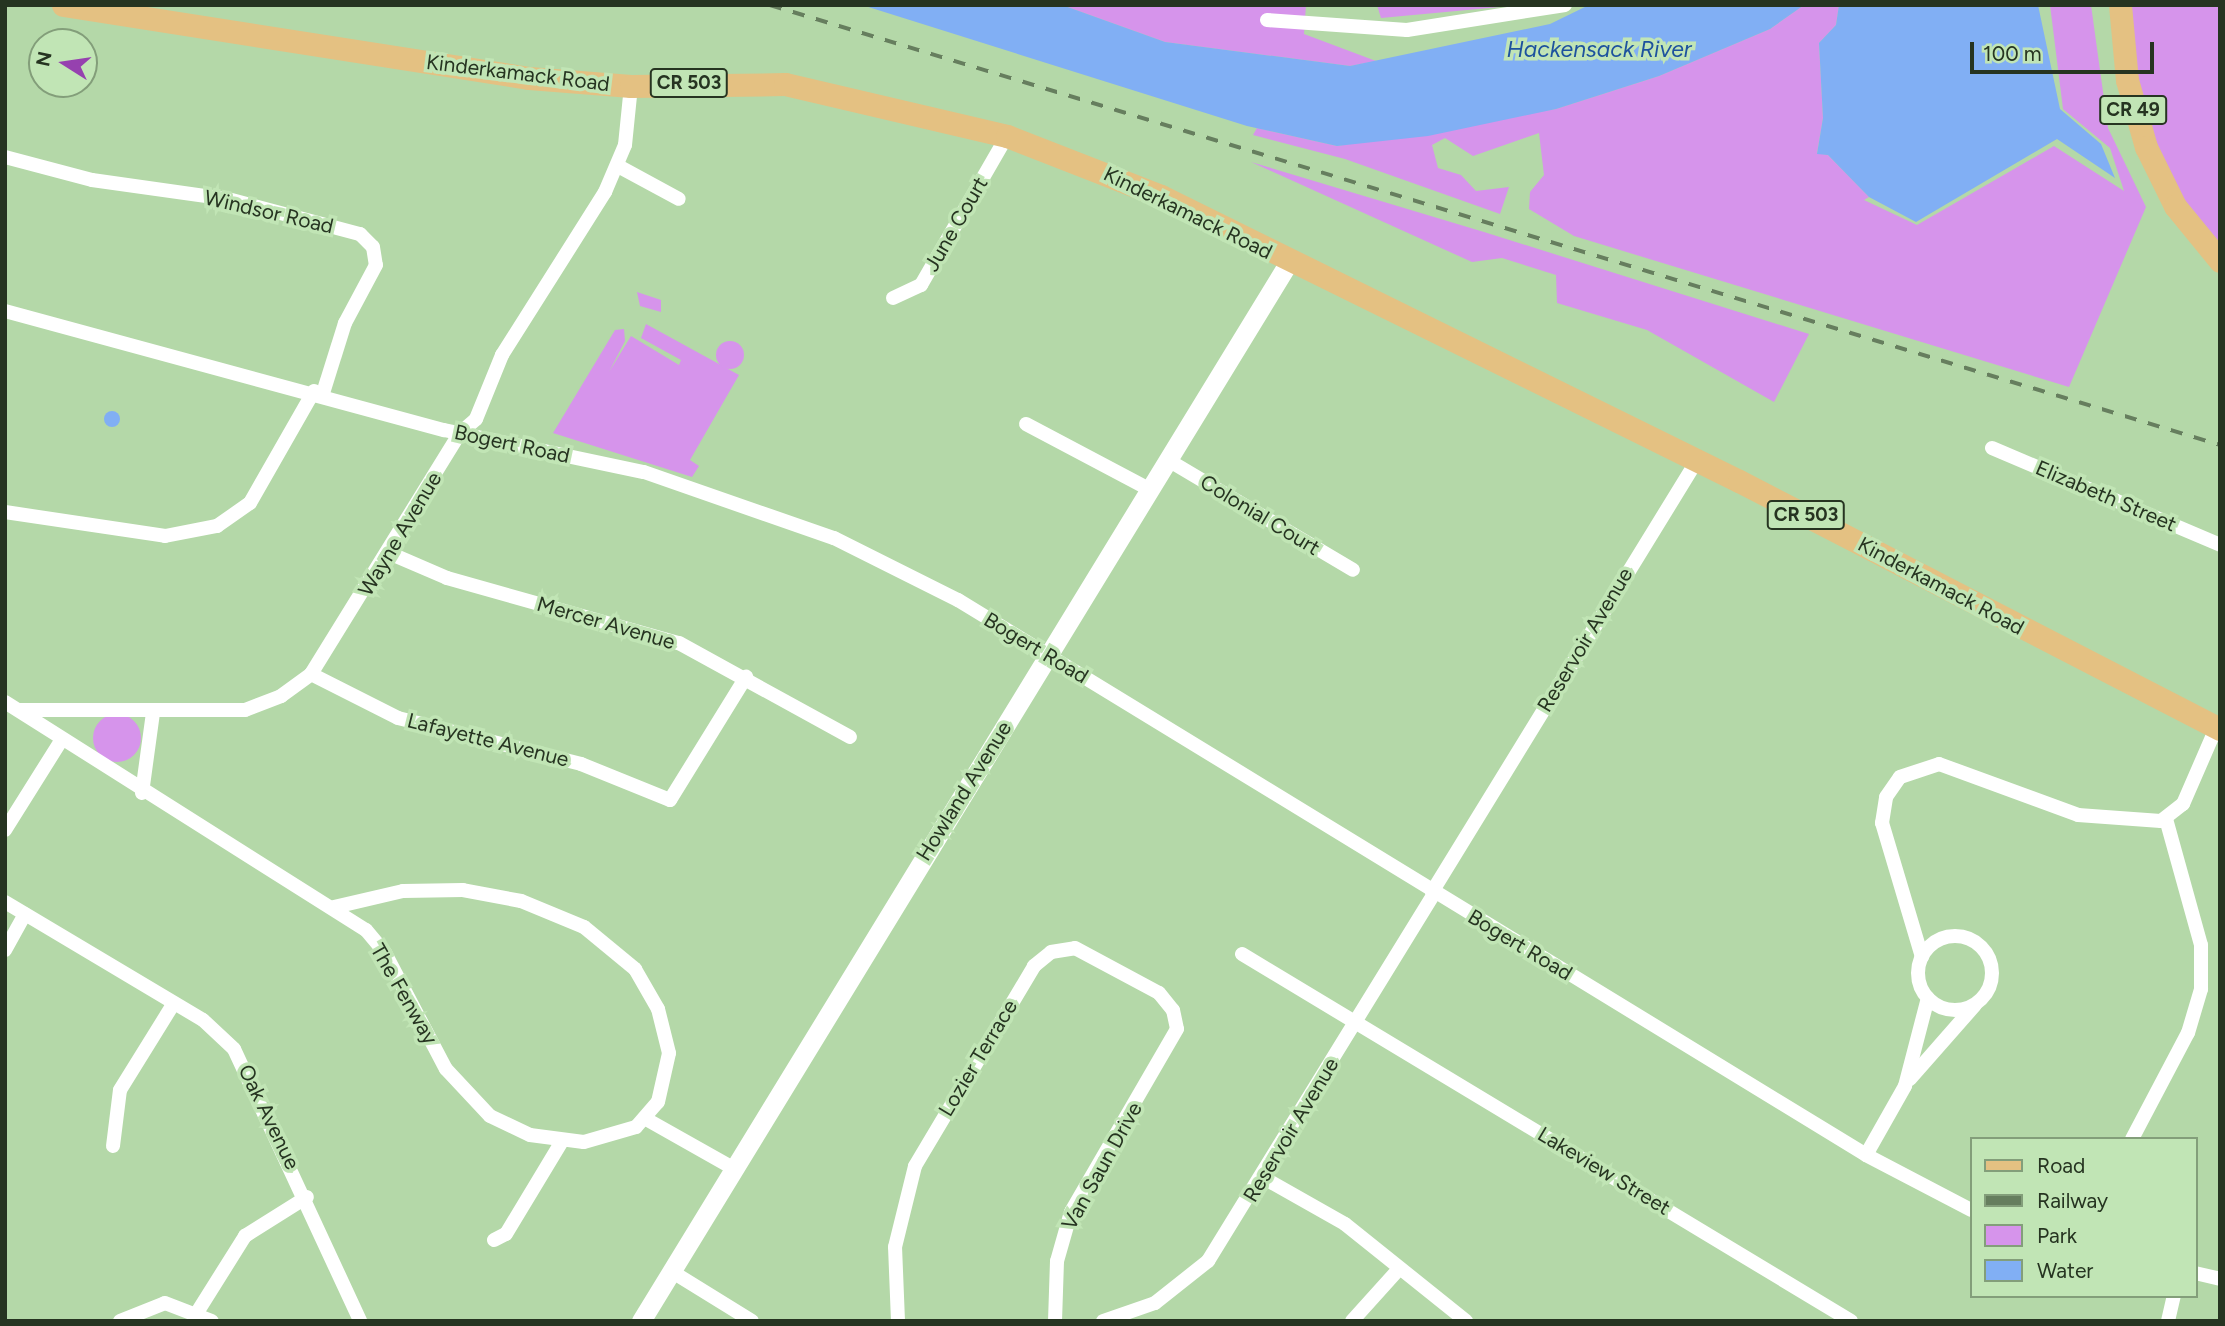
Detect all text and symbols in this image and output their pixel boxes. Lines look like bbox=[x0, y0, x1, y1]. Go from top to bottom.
north arrow bbox=[28, 28, 98, 98]
scale bar bbox=[1973, 28, 2157, 72]
water label: Hackensack River bbox=[1506, 35, 1692, 63]
text: 100 m bbox=[1983, 41, 2042, 66]
text: N bbox=[31, 49, 57, 69]
street label: Kinderkamack Road bbox=[425, 49, 611, 97]
road number: CR 503 bbox=[649, 68, 729, 99]
road number: CR 49 bbox=[2098, 94, 2168, 125]
street label: Kinderkamack Road bbox=[1100, 161, 1276, 265]
street label: June Court bbox=[919, 172, 993, 276]
street label: Windsor Road bbox=[202, 185, 336, 239]
street label: Bogert Road bbox=[452, 419, 572, 469]
street label: Elizabeth Street bbox=[2032, 455, 2180, 537]
street label: Wayne Avenue bbox=[353, 467, 447, 601]
street label: Colonial Court bbox=[1196, 469, 1324, 561]
road number: CR 503 bbox=[1766, 500, 1846, 530]
street label: Kinderkamack Road bbox=[1854, 532, 2028, 640]
street label: Reservoir Avenue bbox=[1532, 563, 1638, 717]
street label: Mercer Avenue bbox=[534, 591, 678, 655]
street label: Bogert Road bbox=[979, 607, 1093, 689]
street label: Lafayette Avenue bbox=[405, 708, 571, 772]
street label: Howland Avenue bbox=[911, 717, 1017, 865]
street label: Bogert Road bbox=[1463, 904, 1577, 986]
street label: The Fenway bbox=[365, 939, 443, 1049]
street label: Lozier Terrace bbox=[933, 995, 1023, 1121]
street label: Reservoir Avenue bbox=[1238, 1053, 1344, 1207]
street label: Oak Avenue bbox=[233, 1061, 305, 1173]
street label: Van Saun Drive bbox=[1057, 1098, 1147, 1234]
street label: Lakeview Street bbox=[1533, 1122, 1675, 1220]
legend bbox=[1969, 1137, 2197, 1298]
text: Road bbox=[2037, 1153, 2085, 1178]
text: Railway bbox=[2037, 1188, 2108, 1213]
text: Park bbox=[2037, 1223, 2077, 1248]
text: Water bbox=[2037, 1258, 2093, 1283]

